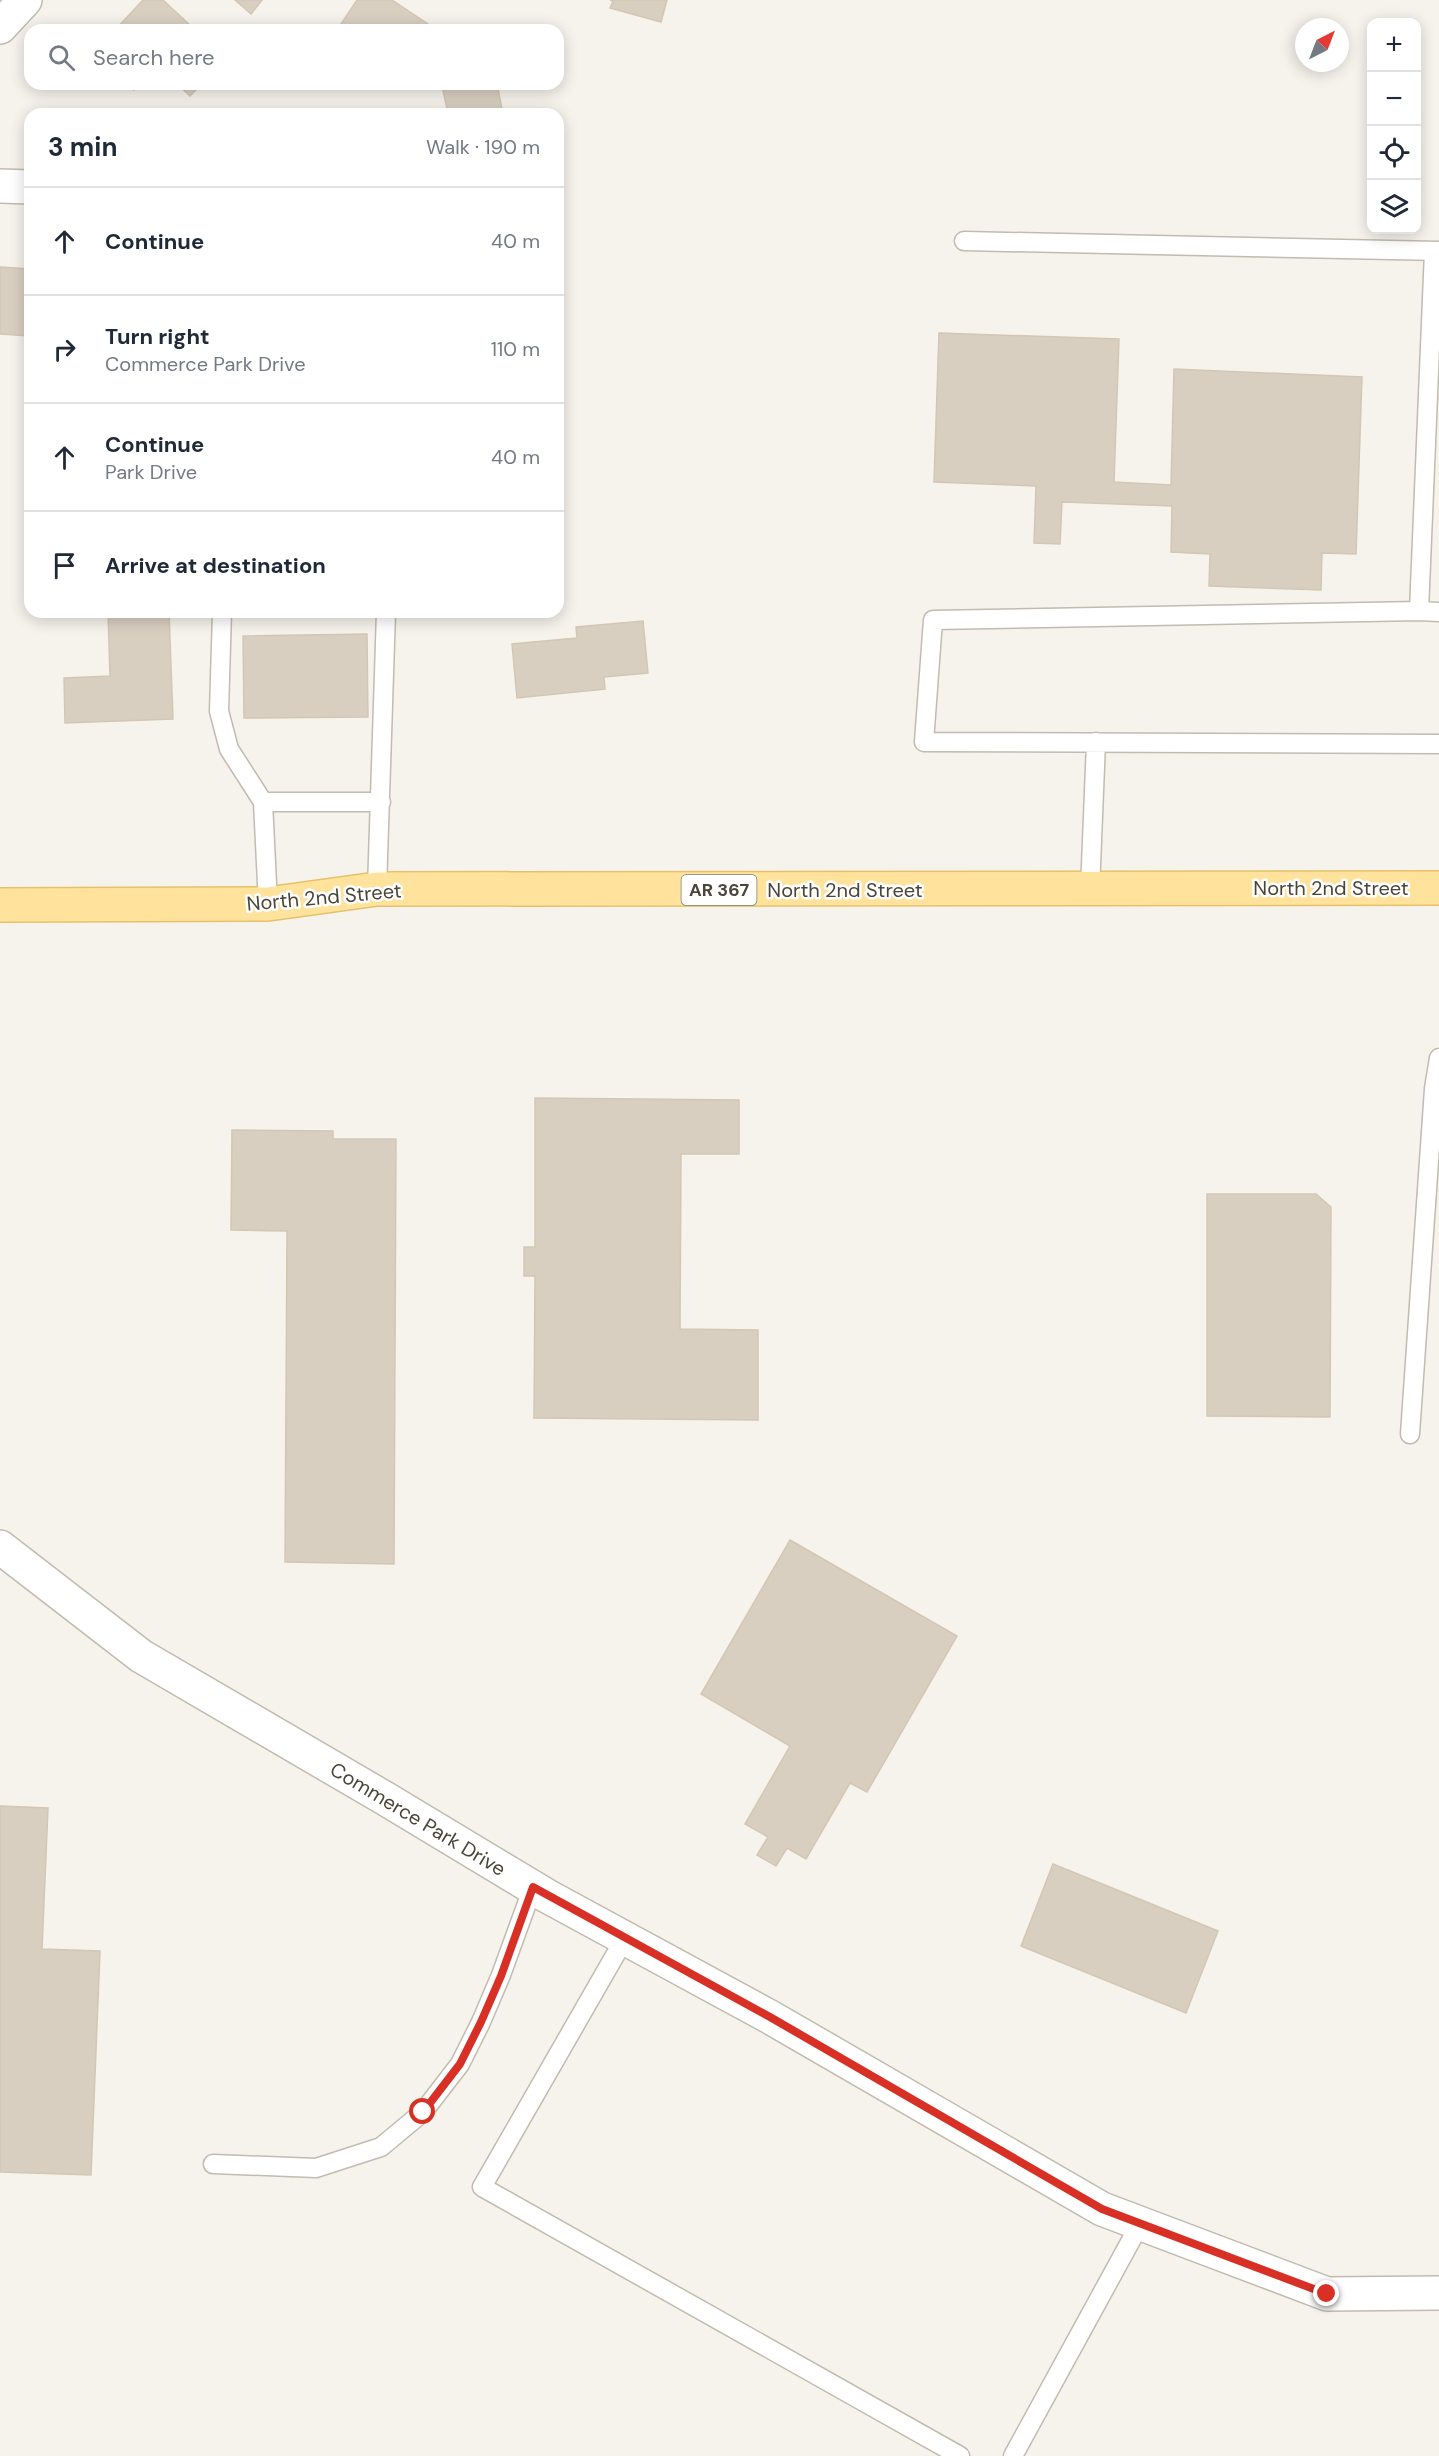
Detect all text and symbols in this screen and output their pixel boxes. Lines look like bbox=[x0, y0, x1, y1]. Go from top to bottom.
north arrow bbox=[1295, 18, 1349, 72]
map controls bbox=[1367, 18, 1421, 234]
button: + bbox=[1367, 18, 1421, 72]
search box bbox=[24, 24, 564, 90]
icon: search bbox=[45, 41, 78, 74]
text: Search here bbox=[93, 43, 214, 72]
button: − bbox=[1367, 72, 1421, 126]
button: locate bbox=[1367, 126, 1421, 180]
text: 3 min bbox=[48, 130, 117, 164]
text: Walk · 190 m bbox=[426, 134, 540, 160]
button: layers bbox=[1367, 180, 1421, 234]
icon: ahead bbox=[48, 225, 81, 258]
text: Continue bbox=[105, 227, 204, 256]
text: 40 m bbox=[491, 228, 540, 254]
text: Turn right bbox=[105, 322, 210, 351]
icon: right bbox=[48, 333, 81, 366]
text: 110 m bbox=[491, 336, 540, 362]
text: Commerce Park Drive bbox=[105, 351, 306, 377]
text: Continue bbox=[105, 430, 204, 459]
icon: ahead bbox=[48, 441, 81, 474]
text: 40 m bbox=[491, 444, 540, 470]
text: Park Drive bbox=[105, 459, 197, 485]
icon: arrive bbox=[48, 549, 81, 582]
text: Arrive at destination bbox=[105, 551, 326, 580]
road number: AR 367 bbox=[682, 875, 756, 905]
street label: North 2nd Street bbox=[1253, 875, 1409, 901]
street label: North 2nd Street bbox=[246, 877, 403, 917]
street label: North 2nd Street bbox=[767, 877, 923, 903]
street label: Commerce Park Drive bbox=[325, 1756, 511, 1882]
route start bbox=[409, 2098, 435, 2124]
route end bbox=[1313, 2280, 1339, 2306]

